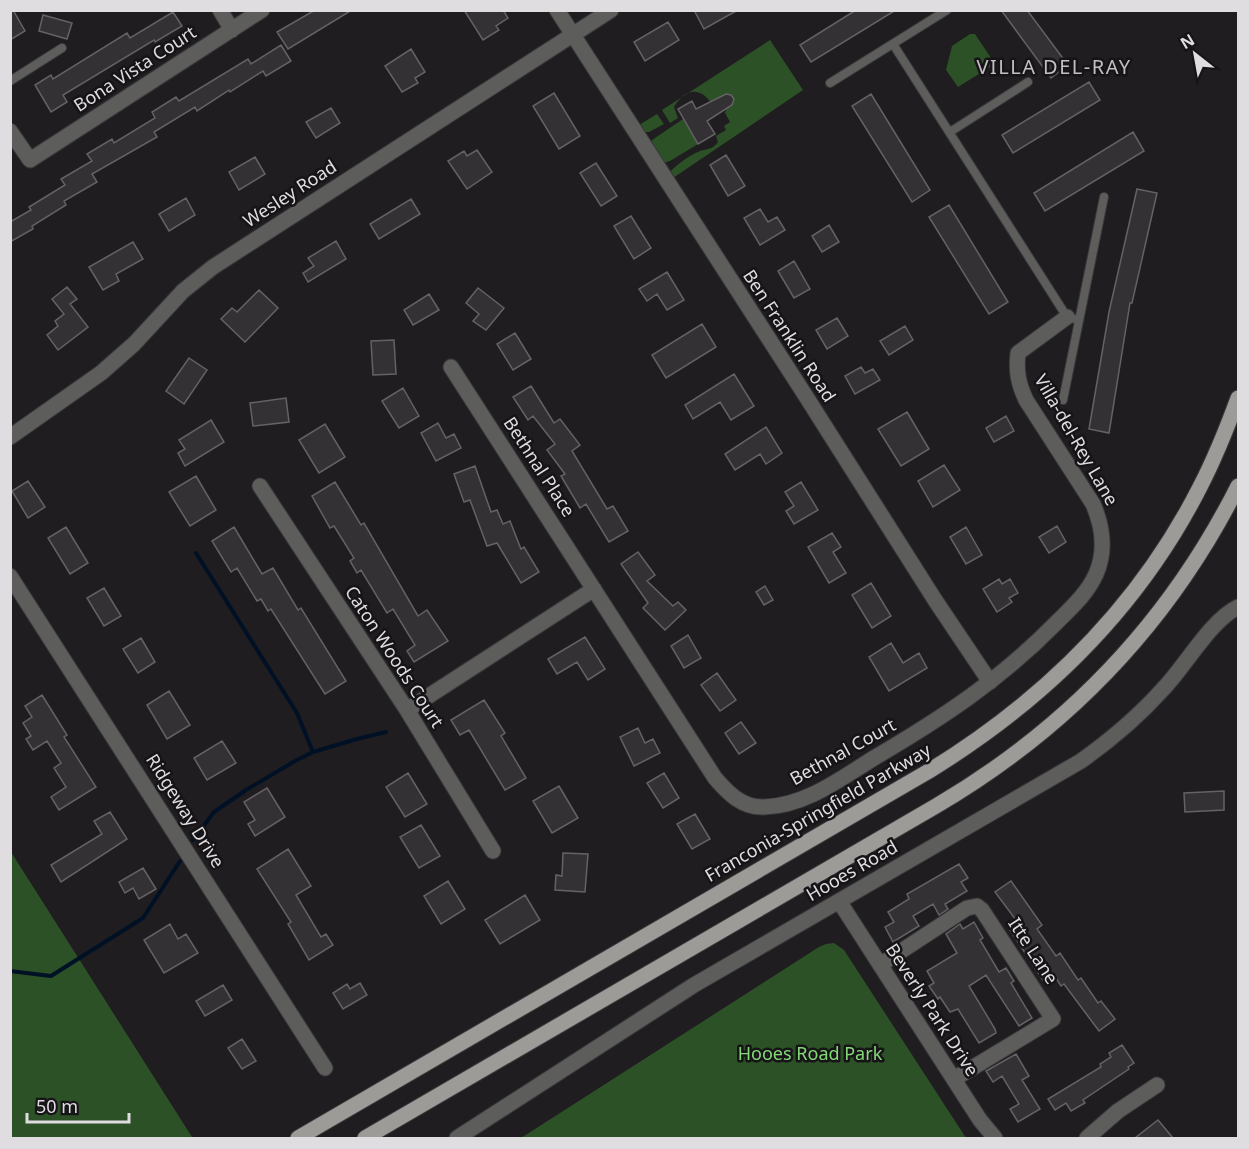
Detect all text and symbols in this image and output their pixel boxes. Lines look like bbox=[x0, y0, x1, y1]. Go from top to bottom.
street label: Bona Vista Court bbox=[69, 19, 201, 117]
north arrow bbox=[1165, 24, 1225, 84]
text: N bbox=[1176, 28, 1199, 54]
district label: VILLA DEL-RAY bbox=[976, 53, 1132, 80]
street label: Wesley Road bbox=[238, 154, 341, 232]
street label: Ben Franklin Road bbox=[738, 265, 842, 406]
street label: Villa-del-Rey Lane bbox=[1029, 369, 1124, 510]
street label: Bethnal Place bbox=[499, 412, 581, 521]
street label: Caton Woods Court bbox=[340, 581, 450, 732]
street label: Bethnal Court bbox=[785, 712, 900, 790]
street label: Franconia-Springfield Parkway bbox=[700, 737, 935, 887]
street label: Ridgeway Drive bbox=[141, 749, 231, 872]
street label: Hooes Road bbox=[801, 834, 902, 906]
street label: Itte Lane bbox=[1003, 913, 1064, 988]
street label: Beverly Park Drive bbox=[881, 938, 985, 1081]
park label: Hooes Road Park bbox=[738, 1041, 883, 1065]
scale bar bbox=[27, 1086, 129, 1124]
text: 50 m bbox=[36, 1094, 78, 1118]

